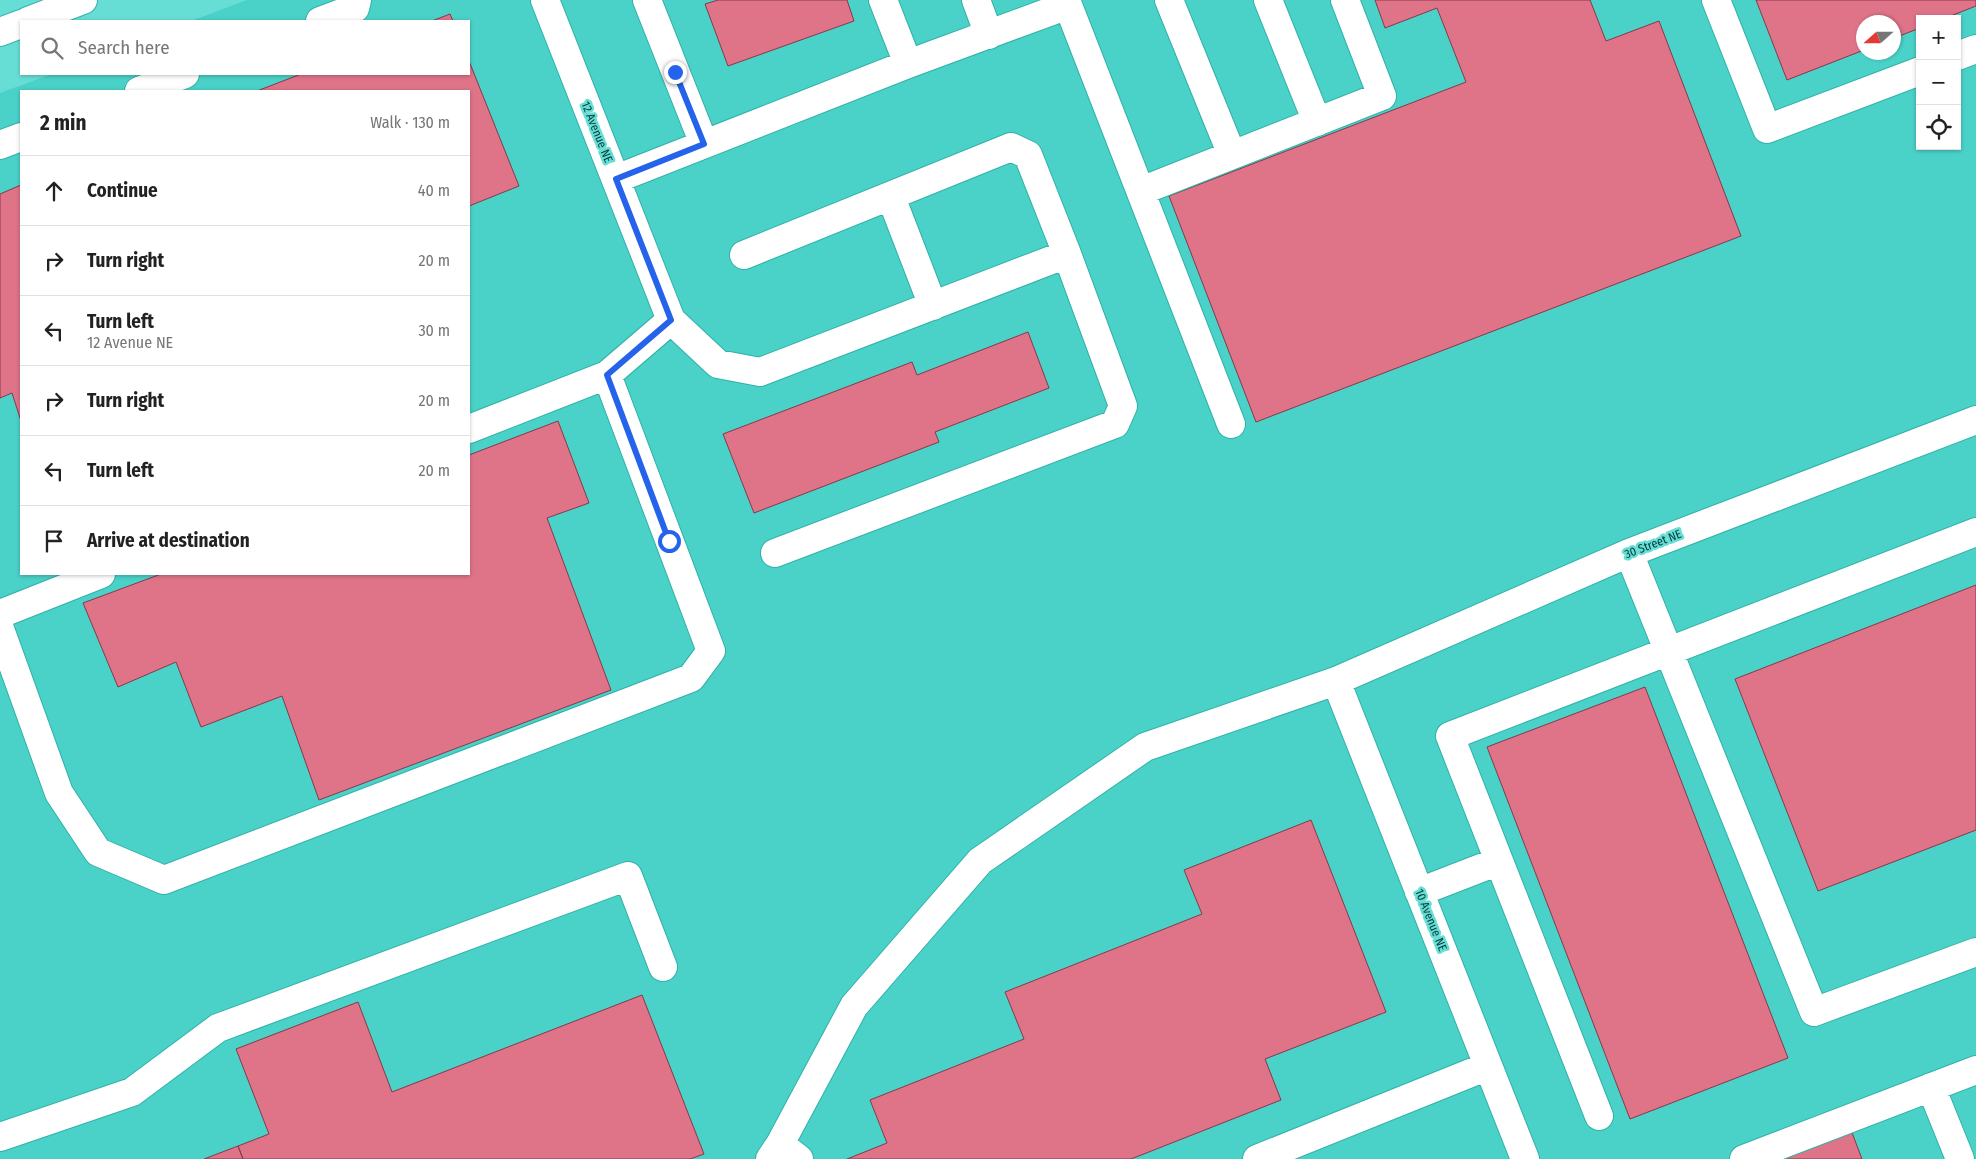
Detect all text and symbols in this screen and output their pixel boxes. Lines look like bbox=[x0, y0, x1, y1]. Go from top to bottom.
north arrow bbox=[1856, 15, 1901, 60]
map controls bbox=[1916, 15, 1961, 150]
button: + bbox=[1916, 15, 1961, 60]
search box bbox=[20, 20, 470, 75]
icon: search bbox=[38, 34, 66, 62]
text: Search here bbox=[78, 36, 170, 59]
button: − bbox=[1916, 60, 1961, 105]
route end bbox=[664, 61, 687, 84]
street label: 12 Avenue NE bbox=[578, 99, 616, 165]
button: locate bbox=[1916, 105, 1961, 150]
text: 2 min bbox=[40, 110, 87, 136]
text: Walk · 130 m bbox=[370, 113, 450, 132]
icon: ahead bbox=[40, 177, 68, 205]
text: Continue bbox=[87, 179, 158, 202]
text: 40 m bbox=[418, 181, 450, 200]
icon: right bbox=[40, 247, 68, 275]
text: Turn right bbox=[87, 249, 164, 272]
text: 20 m bbox=[419, 251, 450, 270]
text: Turn left bbox=[87, 310, 154, 333]
icon: left bbox=[40, 317, 68, 345]
text: 30 m bbox=[418, 321, 450, 340]
text: 12 Avenue NE bbox=[87, 333, 173, 352]
icon: right bbox=[40, 387, 68, 415]
text: Turn right bbox=[87, 389, 164, 412]
text: 20 m bbox=[419, 391, 450, 410]
icon: left bbox=[40, 457, 68, 485]
text: Turn left bbox=[87, 459, 154, 482]
text: 20 m bbox=[419, 461, 450, 480]
icon: arrive bbox=[40, 527, 68, 555]
street label: 30 Street NE bbox=[1623, 527, 1684, 561]
text: Arrive at destination bbox=[87, 529, 250, 552]
route start bbox=[658, 530, 681, 553]
street label: 10 Avenue NE bbox=[1412, 887, 1450, 953]

